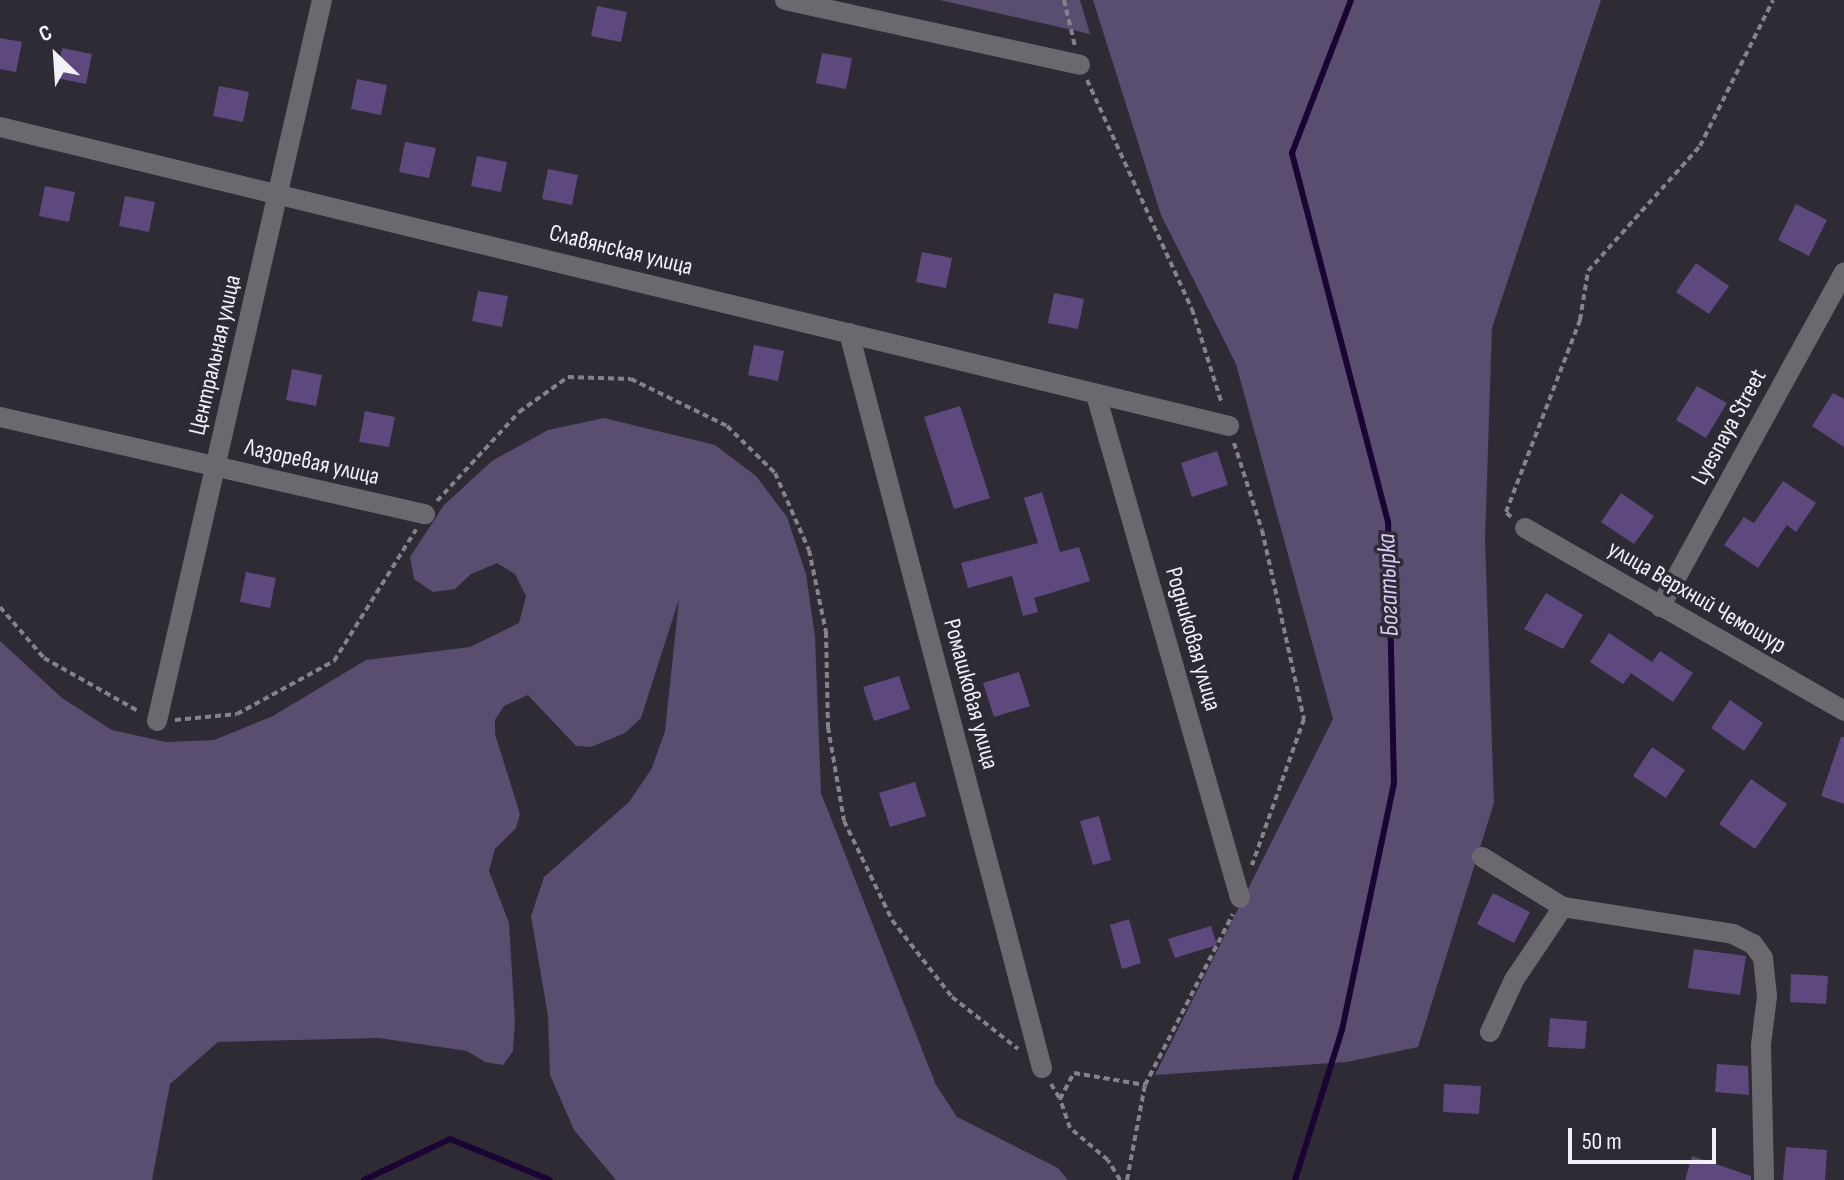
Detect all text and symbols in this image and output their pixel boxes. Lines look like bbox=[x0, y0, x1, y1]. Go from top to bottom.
north arrow bbox=[16, 16, 96, 96]
text: С bbox=[35, 19, 56, 48]
street label: Славянская улица bbox=[546, 218, 696, 282]
street label: Центральная улица bbox=[183, 272, 247, 438]
street label: Lyesnaya Street bbox=[1685, 364, 1773, 490]
street label: Лазоревая улица bbox=[242, 433, 382, 491]
water label: Богатырка bbox=[1372, 533, 1406, 637]
street label: улица Верхний Чемошур bbox=[1603, 534, 1791, 660]
street label: Родниковая улица bbox=[1159, 564, 1227, 714]
street label: Ромашковая улица bbox=[937, 616, 1005, 772]
scale bar bbox=[1572, 1112, 1720, 1162]
text: 50 m bbox=[1582, 1127, 1622, 1156]

